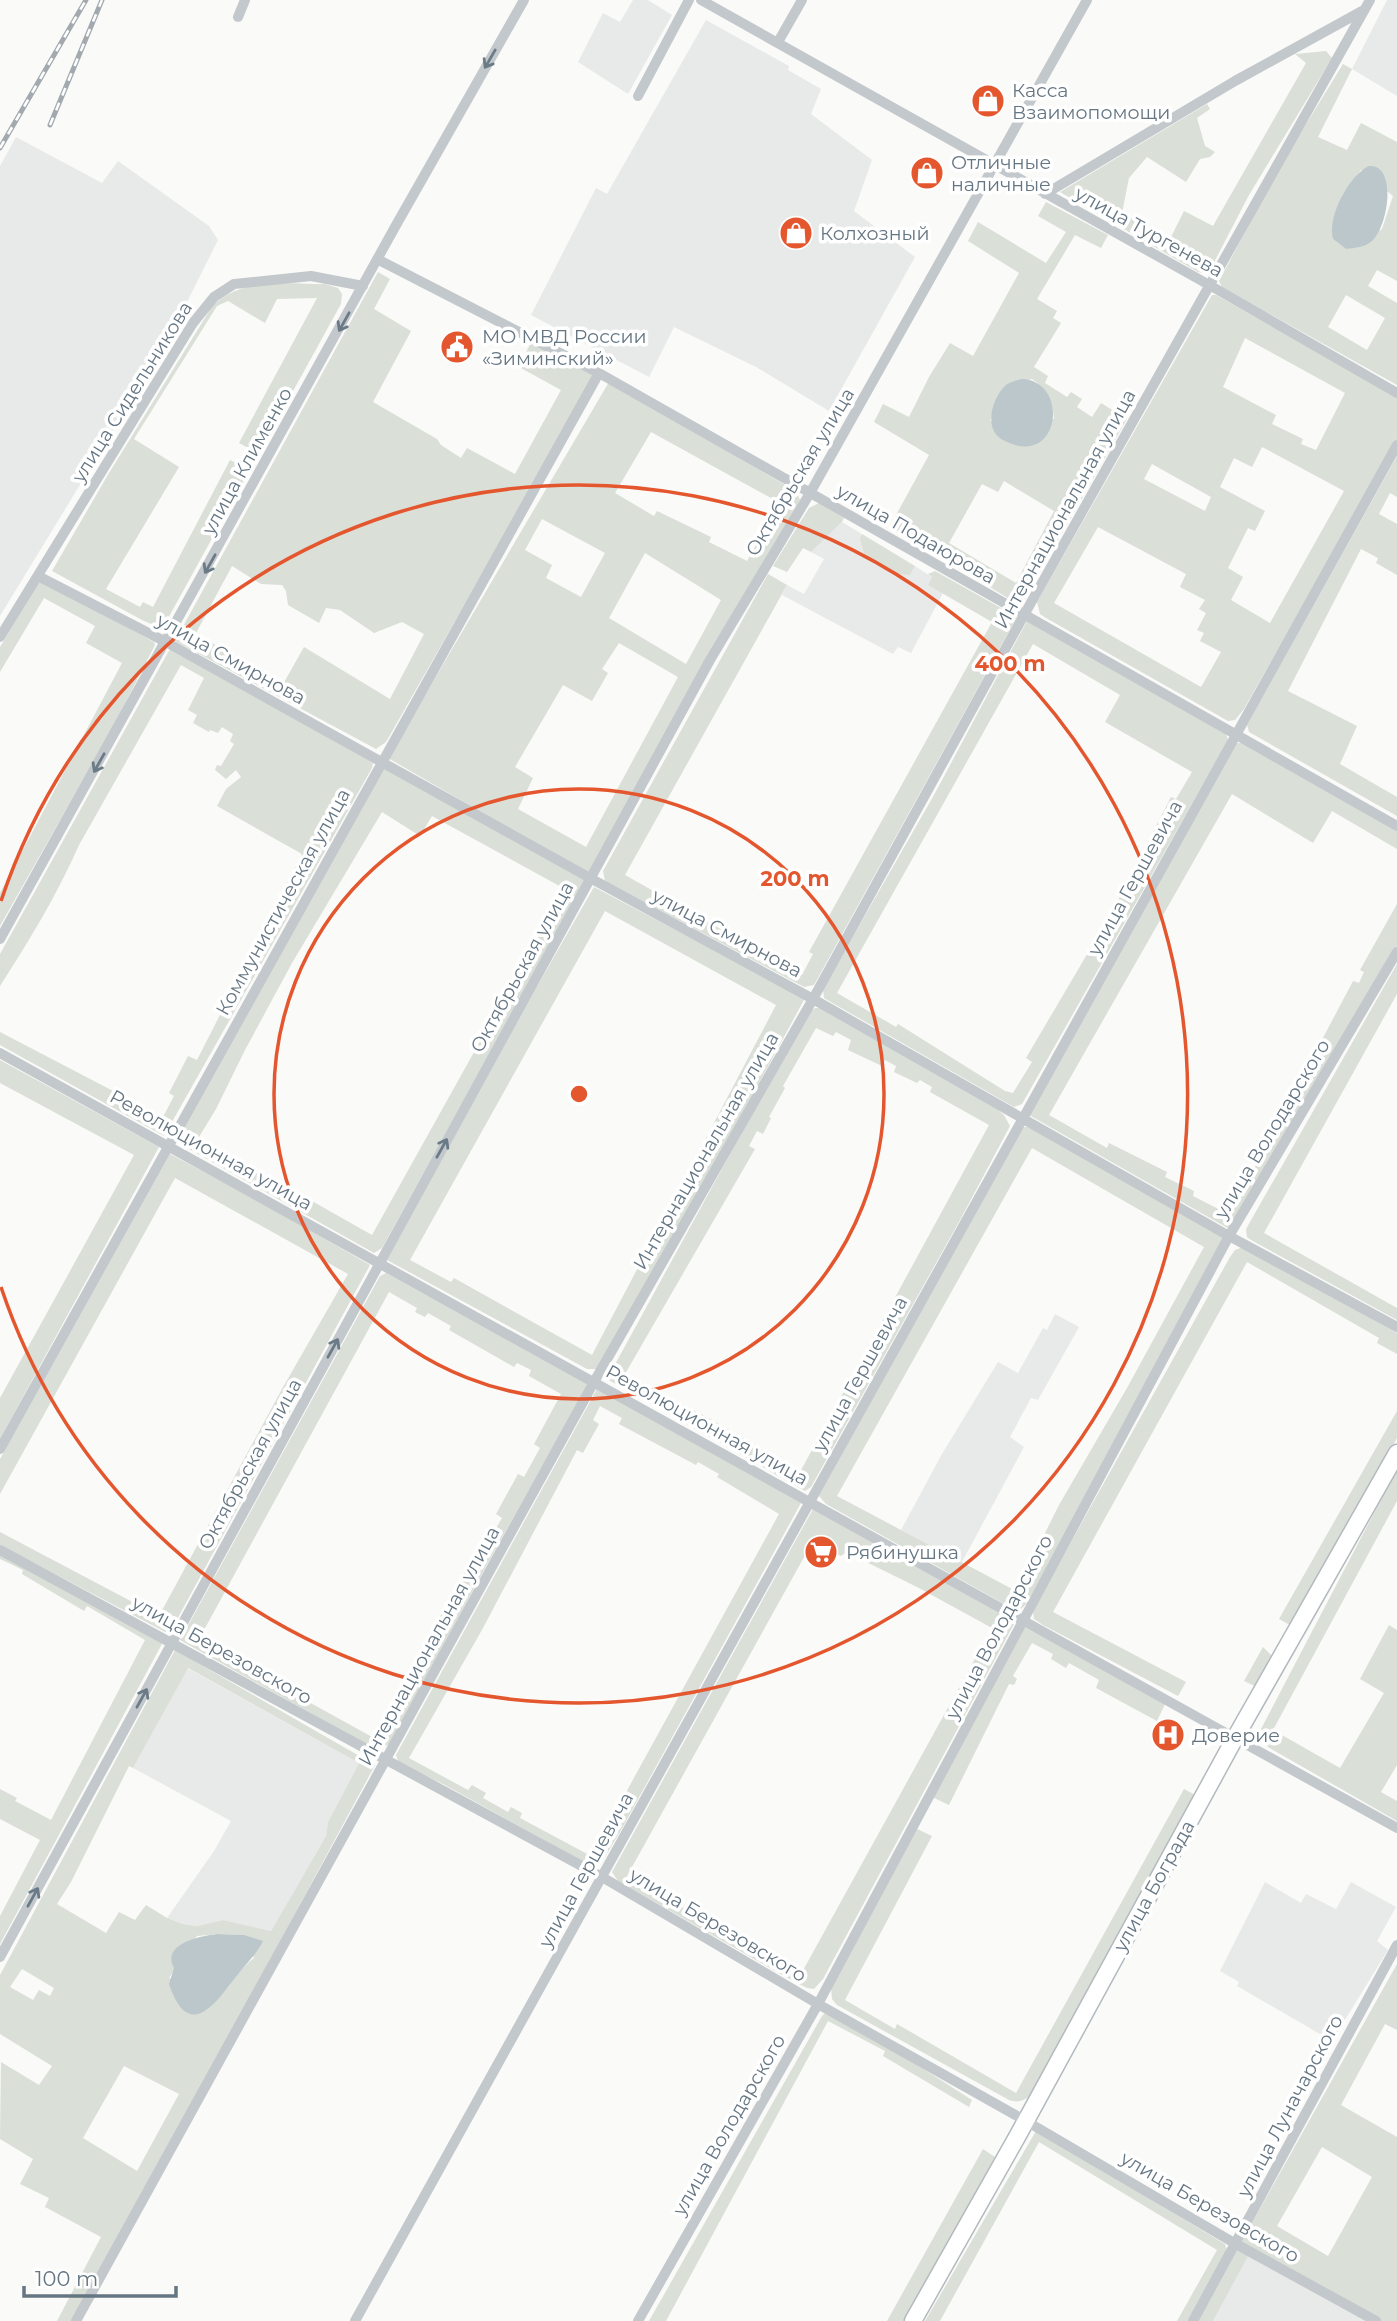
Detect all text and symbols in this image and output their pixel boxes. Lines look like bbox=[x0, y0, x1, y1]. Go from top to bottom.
one-way arrow bbox=[483, 49, 497, 69]
place label: Касса Взаимопомощи bbox=[1012, 79, 1170, 124]
shop icon: Касса Взаимопомощи bbox=[969, 82, 1007, 120]
place label: Отличные наличные bbox=[951, 151, 1051, 196]
shop icon: Отличные наличные bbox=[908, 154, 946, 192]
street label: улица Тургенева bbox=[1070, 181, 1227, 282]
shop icon: Колхозный bbox=[777, 214, 815, 252]
place label: Колхозный bbox=[820, 222, 930, 245]
street label: улица Сидельникова bbox=[66, 297, 197, 488]
one-way arrow bbox=[337, 311, 350, 332]
place label: МО МВД России «Зиминский» bbox=[482, 325, 647, 370]
public building icon: МО МВД России «Зиминский» bbox=[438, 328, 476, 366]
street label: улица Клименко bbox=[197, 383, 297, 540]
street label: Октябрьская улица bbox=[741, 384, 859, 560]
street label: Интернациональная улица bbox=[989, 385, 1141, 633]
street label: улица Подаюрова bbox=[832, 479, 1000, 589]
one-way arrow bbox=[202, 553, 216, 574]
street label: улица Смирнова bbox=[152, 608, 309, 709]
text: 400 m bbox=[975, 651, 1045, 676]
one-way arrow bbox=[92, 752, 106, 772]
street label: Коммунистическая улица bbox=[211, 785, 355, 1019]
street label: улица Гершевича bbox=[1082, 796, 1187, 961]
text: 200 m bbox=[761, 866, 829, 891]
street label: Октябрьская улица bbox=[465, 877, 579, 1057]
street label: улица Смирнова bbox=[647, 883, 806, 982]
street label: Интернациональная улица bbox=[628, 1028, 784, 1274]
street label: улица Володарского bbox=[1209, 1035, 1335, 1224]
centre of rings bbox=[567, 1082, 591, 1106]
street label: Революционная улица bbox=[106, 1085, 316, 1215]
one-way arrow bbox=[436, 1138, 450, 1159]
street label: улица Гершевича bbox=[807, 1292, 912, 1457]
one-way arrow bbox=[327, 1338, 340, 1359]
street label: Революционная улица bbox=[602, 1360, 812, 1490]
street label: Октябрьская улица bbox=[193, 1374, 307, 1554]
street label: Интернациональная улица bbox=[353, 1522, 505, 1770]
street label: улица Володарского bbox=[940, 1531, 1057, 1724]
supermarket icon: Рябинушка bbox=[802, 1533, 840, 1571]
place label: Рябинушка bbox=[846, 1541, 959, 1564]
street label: улица Березовского bbox=[127, 1590, 316, 1709]
one-way arrow bbox=[136, 1688, 149, 1709]
hospital icon: Доверие bbox=[1149, 1716, 1187, 1754]
place label: Доверие bbox=[1192, 1724, 1280, 1747]
street label: улица Гершевича bbox=[533, 1788, 638, 1953]
street label: улица Бограда bbox=[1108, 1816, 1200, 1957]
street label: улица Березовского bbox=[624, 1862, 811, 1987]
one-way arrow bbox=[26, 1888, 40, 1908]
street label: улица Луначарского bbox=[1232, 2011, 1348, 2202]
street label: улица Володарского bbox=[667, 2030, 790, 2220]
street label: улица Березовского bbox=[1116, 2146, 1303, 2268]
scale bar bbox=[24, 2254, 177, 2298]
text: 100 m bbox=[35, 2266, 98, 2291]

